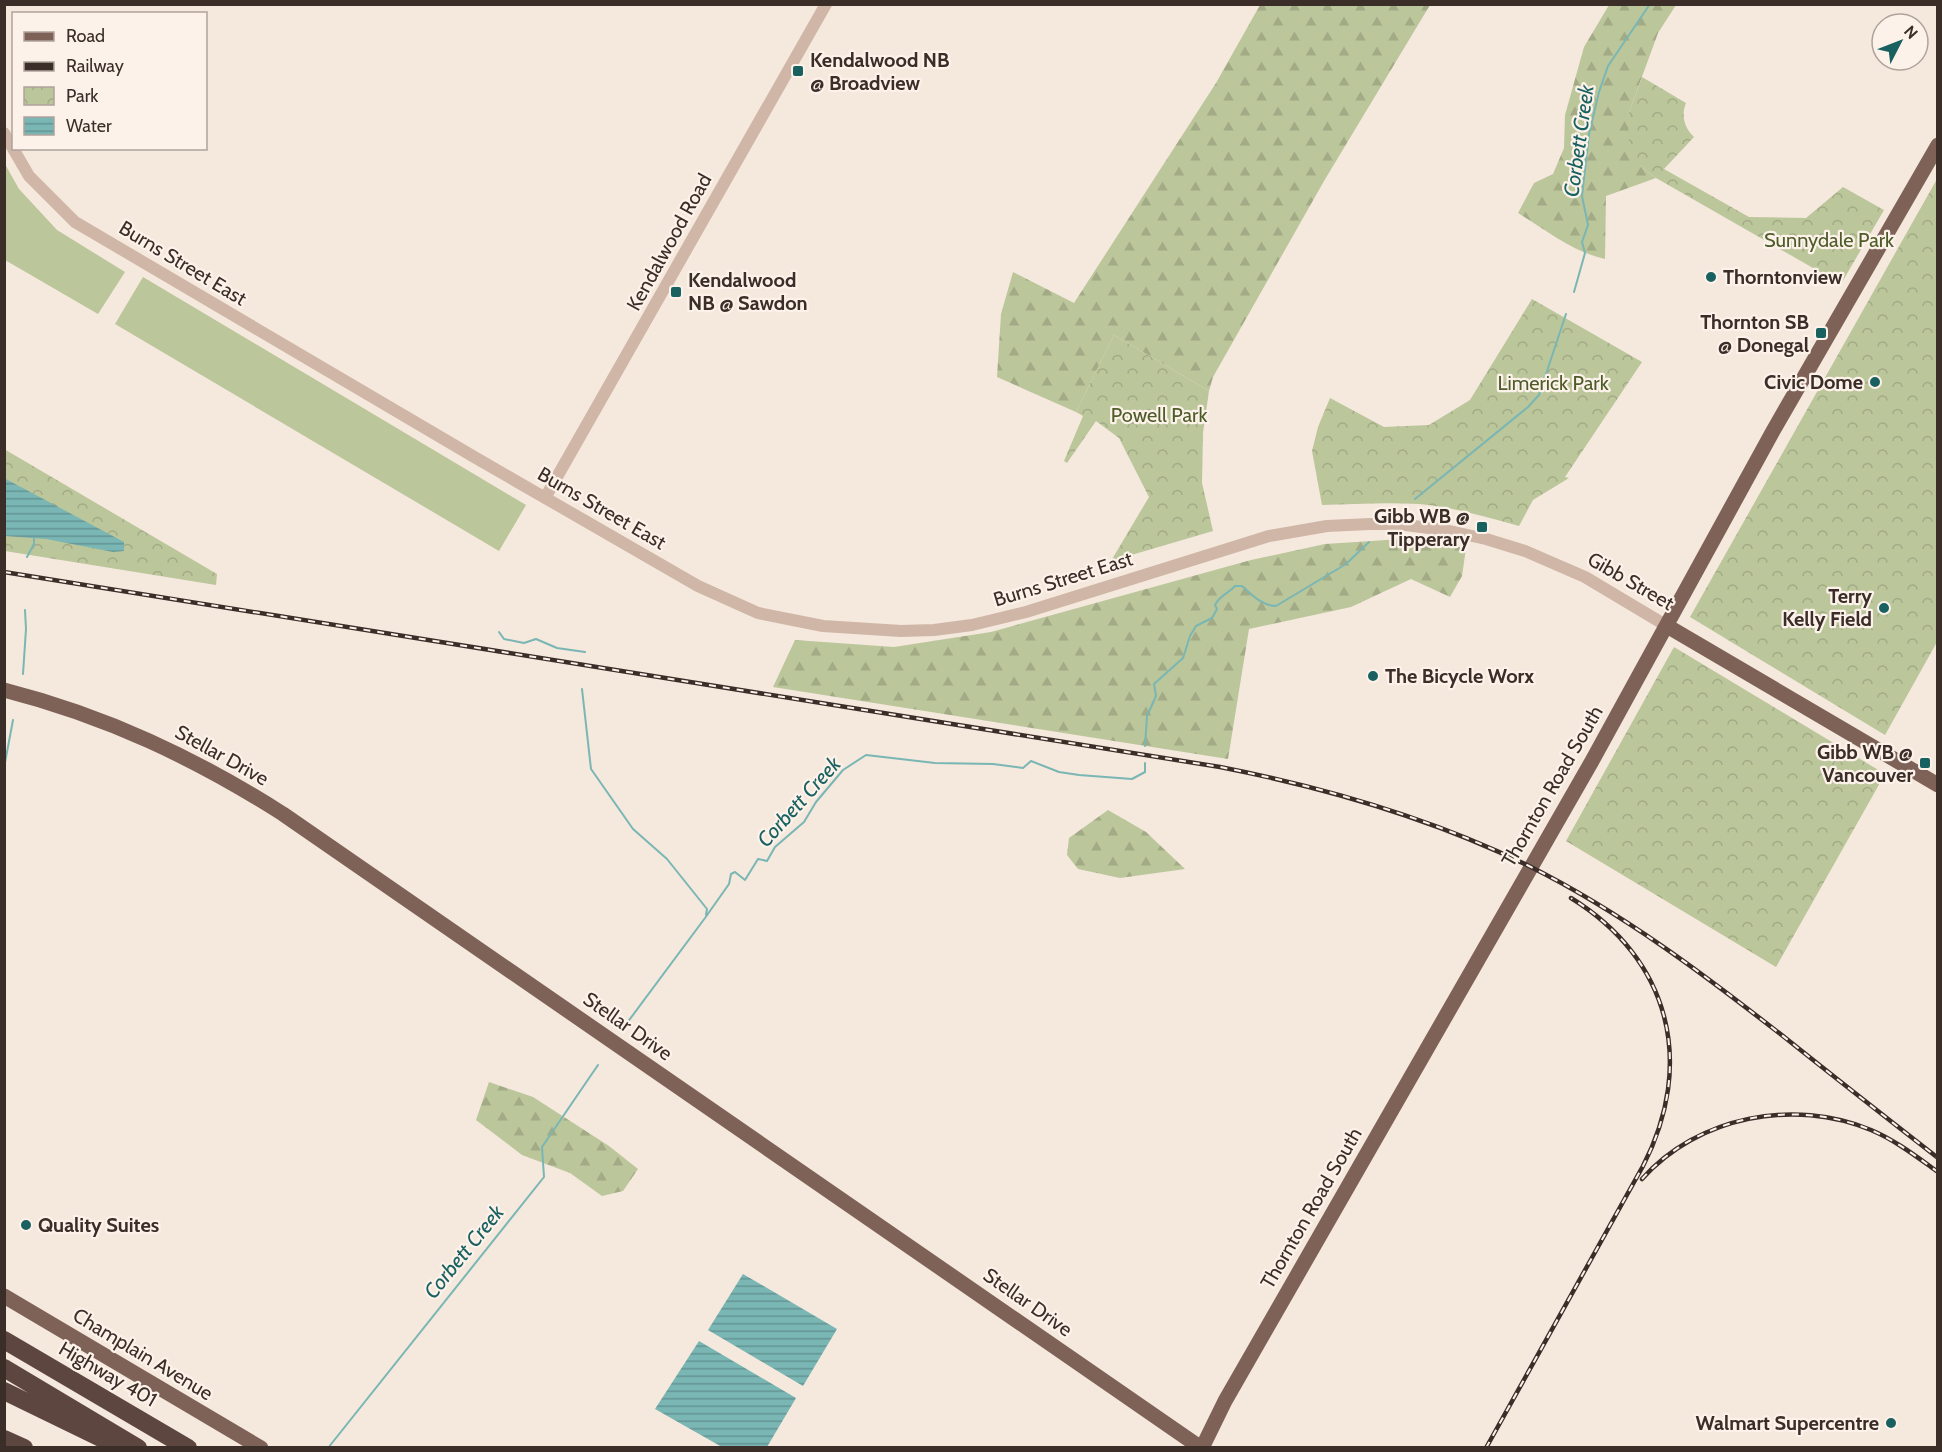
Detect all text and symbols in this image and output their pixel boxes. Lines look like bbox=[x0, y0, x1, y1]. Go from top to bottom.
legend bbox=[12, 12, 207, 150]
north arrow bbox=[1870, 12, 1930, 72]
text: N bbox=[1900, 22, 1922, 43]
text: Road bbox=[66, 25, 105, 47]
place label: Kendalwood NB @ Broadview bbox=[810, 48, 950, 95]
text: Railway bbox=[66, 55, 124, 77]
marker: Kendalwood NB @ Broadview bbox=[791, 64, 805, 78]
water label: Corbett Creek bbox=[1558, 82, 1599, 198]
text: Park bbox=[66, 85, 99, 107]
text: Water bbox=[66, 115, 112, 137]
street label: Kendalwood Road bbox=[621, 169, 717, 315]
street label: Burns Street East bbox=[115, 216, 251, 311]
park label: Sunnydale Park bbox=[1764, 228, 1894, 252]
place label: Thorntonview bbox=[1723, 265, 1843, 289]
place label: Kendalwood NB @ Sawdon bbox=[688, 268, 808, 315]
marker: Thorntonview bbox=[1704, 270, 1718, 284]
marker: Kendalwood NB @ Sawdon bbox=[669, 285, 683, 299]
place label: Thornton SB @ Donegal bbox=[1700, 310, 1809, 357]
marker: Thornton SB @ Donegal bbox=[1814, 326, 1828, 340]
place label: Civic Dome bbox=[1764, 370, 1863, 394]
park label: Limerick Park bbox=[1497, 371, 1609, 395]
marker: Civic Dome bbox=[1868, 375, 1882, 389]
park label: Powell Park bbox=[1111, 403, 1207, 427]
street label: Burns Street East bbox=[534, 462, 671, 555]
place label: Gibb WB @ Tipperary bbox=[1374, 504, 1470, 551]
marker: Gibb WB @ Tipperary bbox=[1475, 520, 1489, 534]
street label: Burns Street East bbox=[991, 546, 1136, 612]
street label: Gibb Street bbox=[1584, 547, 1679, 615]
place label: Terry Kelly Field bbox=[1782, 584, 1872, 631]
marker: Terry Kelly Field bbox=[1877, 601, 1891, 615]
place label: The Bicycle Worx bbox=[1385, 664, 1534, 688]
marker: The Bicycle Worx bbox=[1366, 669, 1380, 683]
street label: Thornton Road South bbox=[1496, 701, 1608, 871]
street label: Stellar Drive bbox=[171, 720, 273, 790]
place label: Gibb WB @ Vancouver bbox=[1817, 740, 1913, 787]
water label: Corbett Creek bbox=[752, 751, 846, 852]
marker: Gibb WB @ Vancouver bbox=[1918, 756, 1932, 770]
street label: Stellar Drive bbox=[579, 987, 677, 1065]
street label: Thornton Road South bbox=[1255, 1123, 1367, 1293]
water label: Corbett Creek bbox=[418, 1199, 509, 1303]
place label: Quality Suites bbox=[38, 1213, 159, 1237]
marker: Quality Suites bbox=[19, 1218, 33, 1232]
street label: Stellar Drive bbox=[979, 1263, 1077, 1341]
street label: Champlain Avenue bbox=[69, 1303, 217, 1405]
street label: Highway 401 bbox=[55, 1336, 161, 1412]
place label: Walmart Supercentre bbox=[1695, 1411, 1879, 1435]
marker: Walmart Supercentre bbox=[1884, 1416, 1898, 1430]

